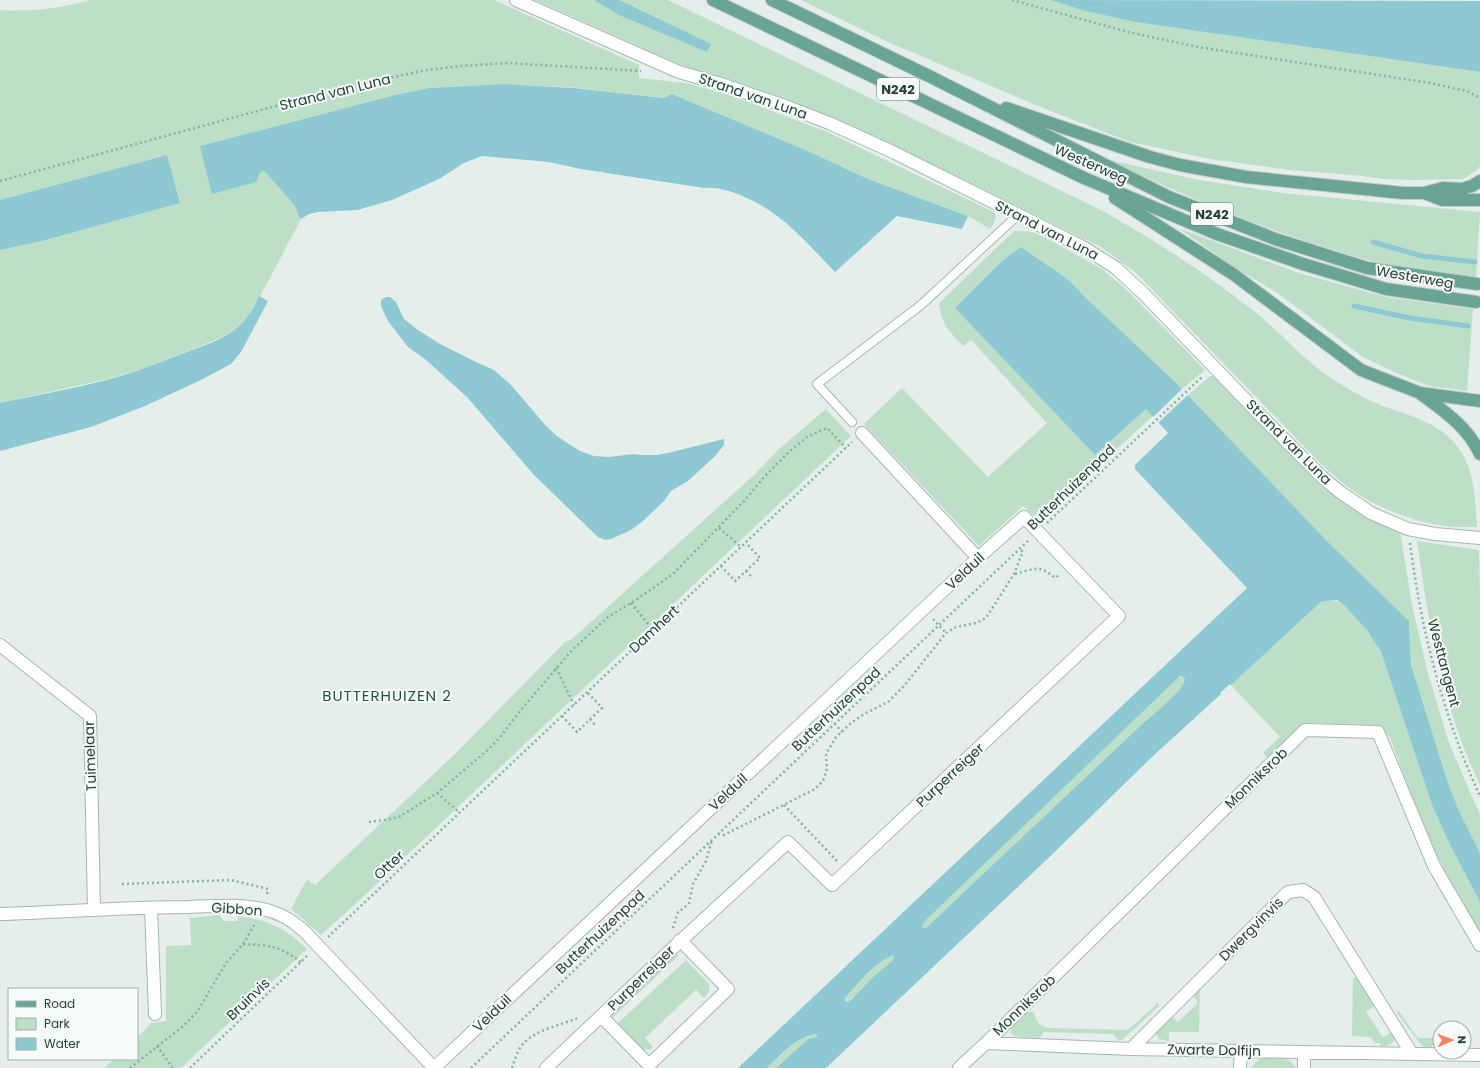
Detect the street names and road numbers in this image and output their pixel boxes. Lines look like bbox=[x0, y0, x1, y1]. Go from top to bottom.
street label: Strand van Luna bbox=[696, 68, 810, 124]
street label: Strand van Luna bbox=[277, 69, 393, 115]
road number: N242 bbox=[877, 78, 919, 100]
street label: Westerweg bbox=[1051, 139, 1131, 189]
street label: Strand van Luna bbox=[992, 195, 1102, 265]
road number: N242 bbox=[1191, 203, 1233, 225]
street label: Westerweg bbox=[1375, 260, 1455, 294]
street label: Strand van Luna bbox=[1242, 395, 1336, 489]
street label: Butterhuizenpad bbox=[1023, 440, 1119, 534]
street label: Velduil bbox=[941, 548, 989, 594]
street label: Damhert bbox=[625, 601, 683, 657]
street label: Westtangent bbox=[1423, 617, 1465, 709]
street label: Butterhuizenpad bbox=[787, 662, 885, 756]
street label: Tuimelaar bbox=[79, 720, 101, 792]
street label: Purperreiger bbox=[912, 738, 988, 812]
street label: Monniksrob bbox=[1220, 743, 1292, 813]
street label: Velduil bbox=[704, 769, 752, 815]
street label: Otter bbox=[369, 846, 409, 884]
street label: Butterhuizenpad bbox=[551, 885, 649, 979]
street label: Dwergvinvis bbox=[1214, 892, 1288, 966]
street label: Gibbon bbox=[211, 897, 263, 921]
street label: Purperreiger bbox=[603, 941, 679, 1015]
street label: Monniksrob bbox=[988, 970, 1060, 1040]
street label: Bruinvis bbox=[222, 973, 274, 1025]
street label: Velduil bbox=[468, 990, 516, 1036]
street label: Zwarte Dolfijn bbox=[1167, 1039, 1261, 1061]

